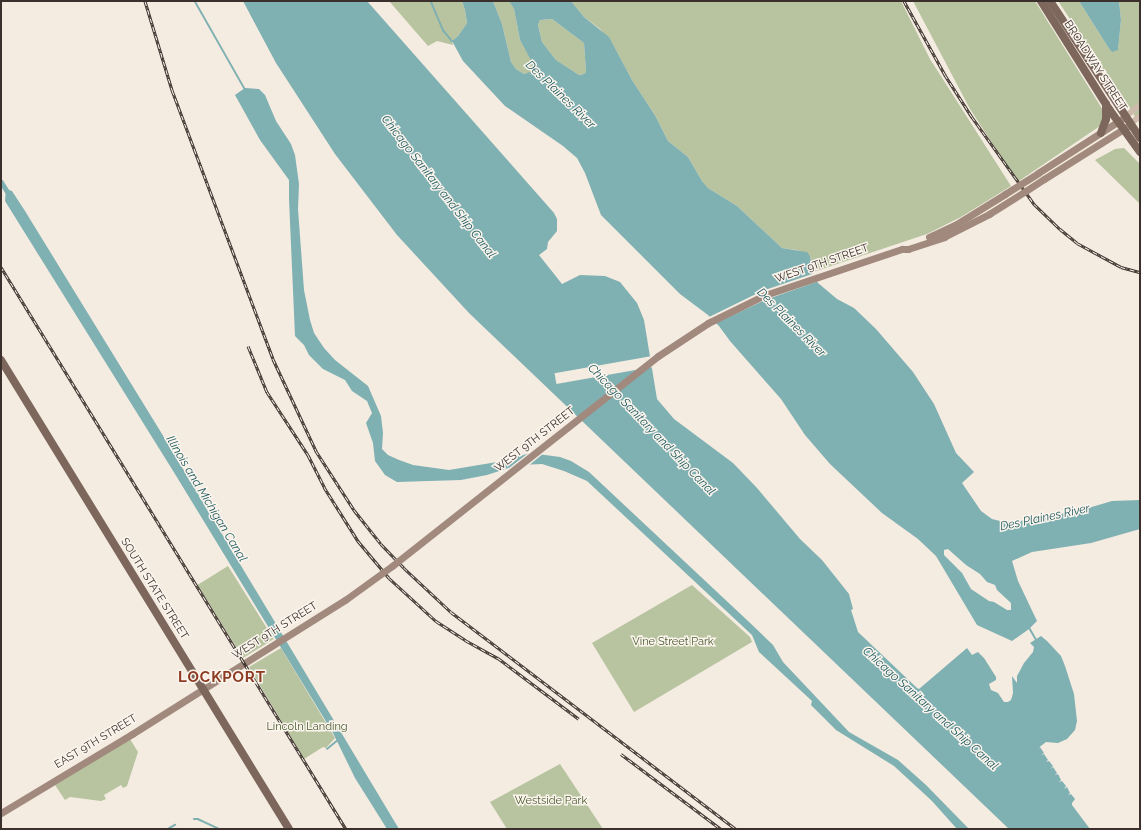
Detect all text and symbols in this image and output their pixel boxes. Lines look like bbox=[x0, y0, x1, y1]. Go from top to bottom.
street label: BROADWAY STREET bbox=[1061, 18, 1129, 114]
water label: Des Plaines River bbox=[522, 58, 598, 132]
water label: Chicago Sanitary and Ship Canal bbox=[378, 113, 498, 261]
street label: WEST 9TH STREET bbox=[773, 242, 871, 286]
water label: Des Plaines River bbox=[754, 286, 828, 360]
water label: Chicago Sanitary and Ship Canal bbox=[584, 361, 718, 499]
street label: WEST 9TH STREET bbox=[492, 405, 578, 475]
water label: Illinois and Michigan Canal bbox=[163, 433, 249, 565]
water label: Des Plaines River bbox=[999, 501, 1091, 535]
street label: SOUTH STATE STREET bbox=[117, 536, 191, 642]
street label: WEST 9TH STREET bbox=[230, 599, 320, 663]
park label: Vine Street Park bbox=[632, 635, 714, 649]
water label: Chicago Sanitary and Ship Canal bbox=[859, 644, 1001, 774]
district label: LOCKPORT bbox=[178, 669, 266, 687]
street label: EAST 9TH STREET bbox=[52, 712, 140, 772]
park label: Lincoln Landing bbox=[266, 720, 348, 734]
park label: Westside Park bbox=[515, 794, 587, 808]

